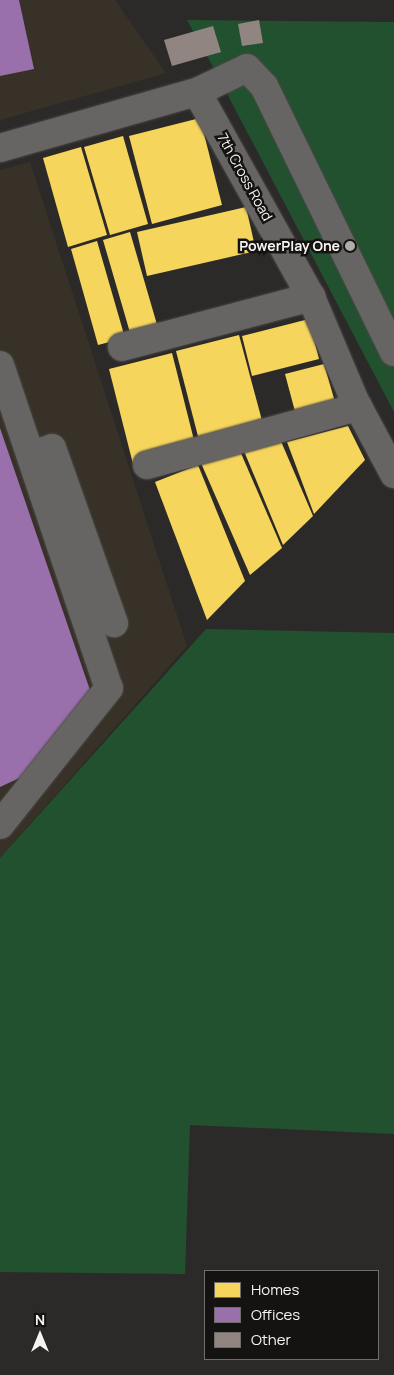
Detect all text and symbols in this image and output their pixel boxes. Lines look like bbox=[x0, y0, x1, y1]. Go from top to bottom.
street label: 7th Cross Road bbox=[214, 130, 276, 224]
place label: PowerPlay One bbox=[239, 238, 340, 254]
marker: PowerPlay One bbox=[344, 240, 356, 252]
legend bbox=[204, 1270, 379, 1360]
text: Homes bbox=[251, 1279, 299, 1300]
text: Offices bbox=[251, 1304, 300, 1325]
north arrow bbox=[15, 1310, 65, 1360]
text: N bbox=[35, 1310, 45, 1329]
text: Other bbox=[251, 1329, 291, 1350]

